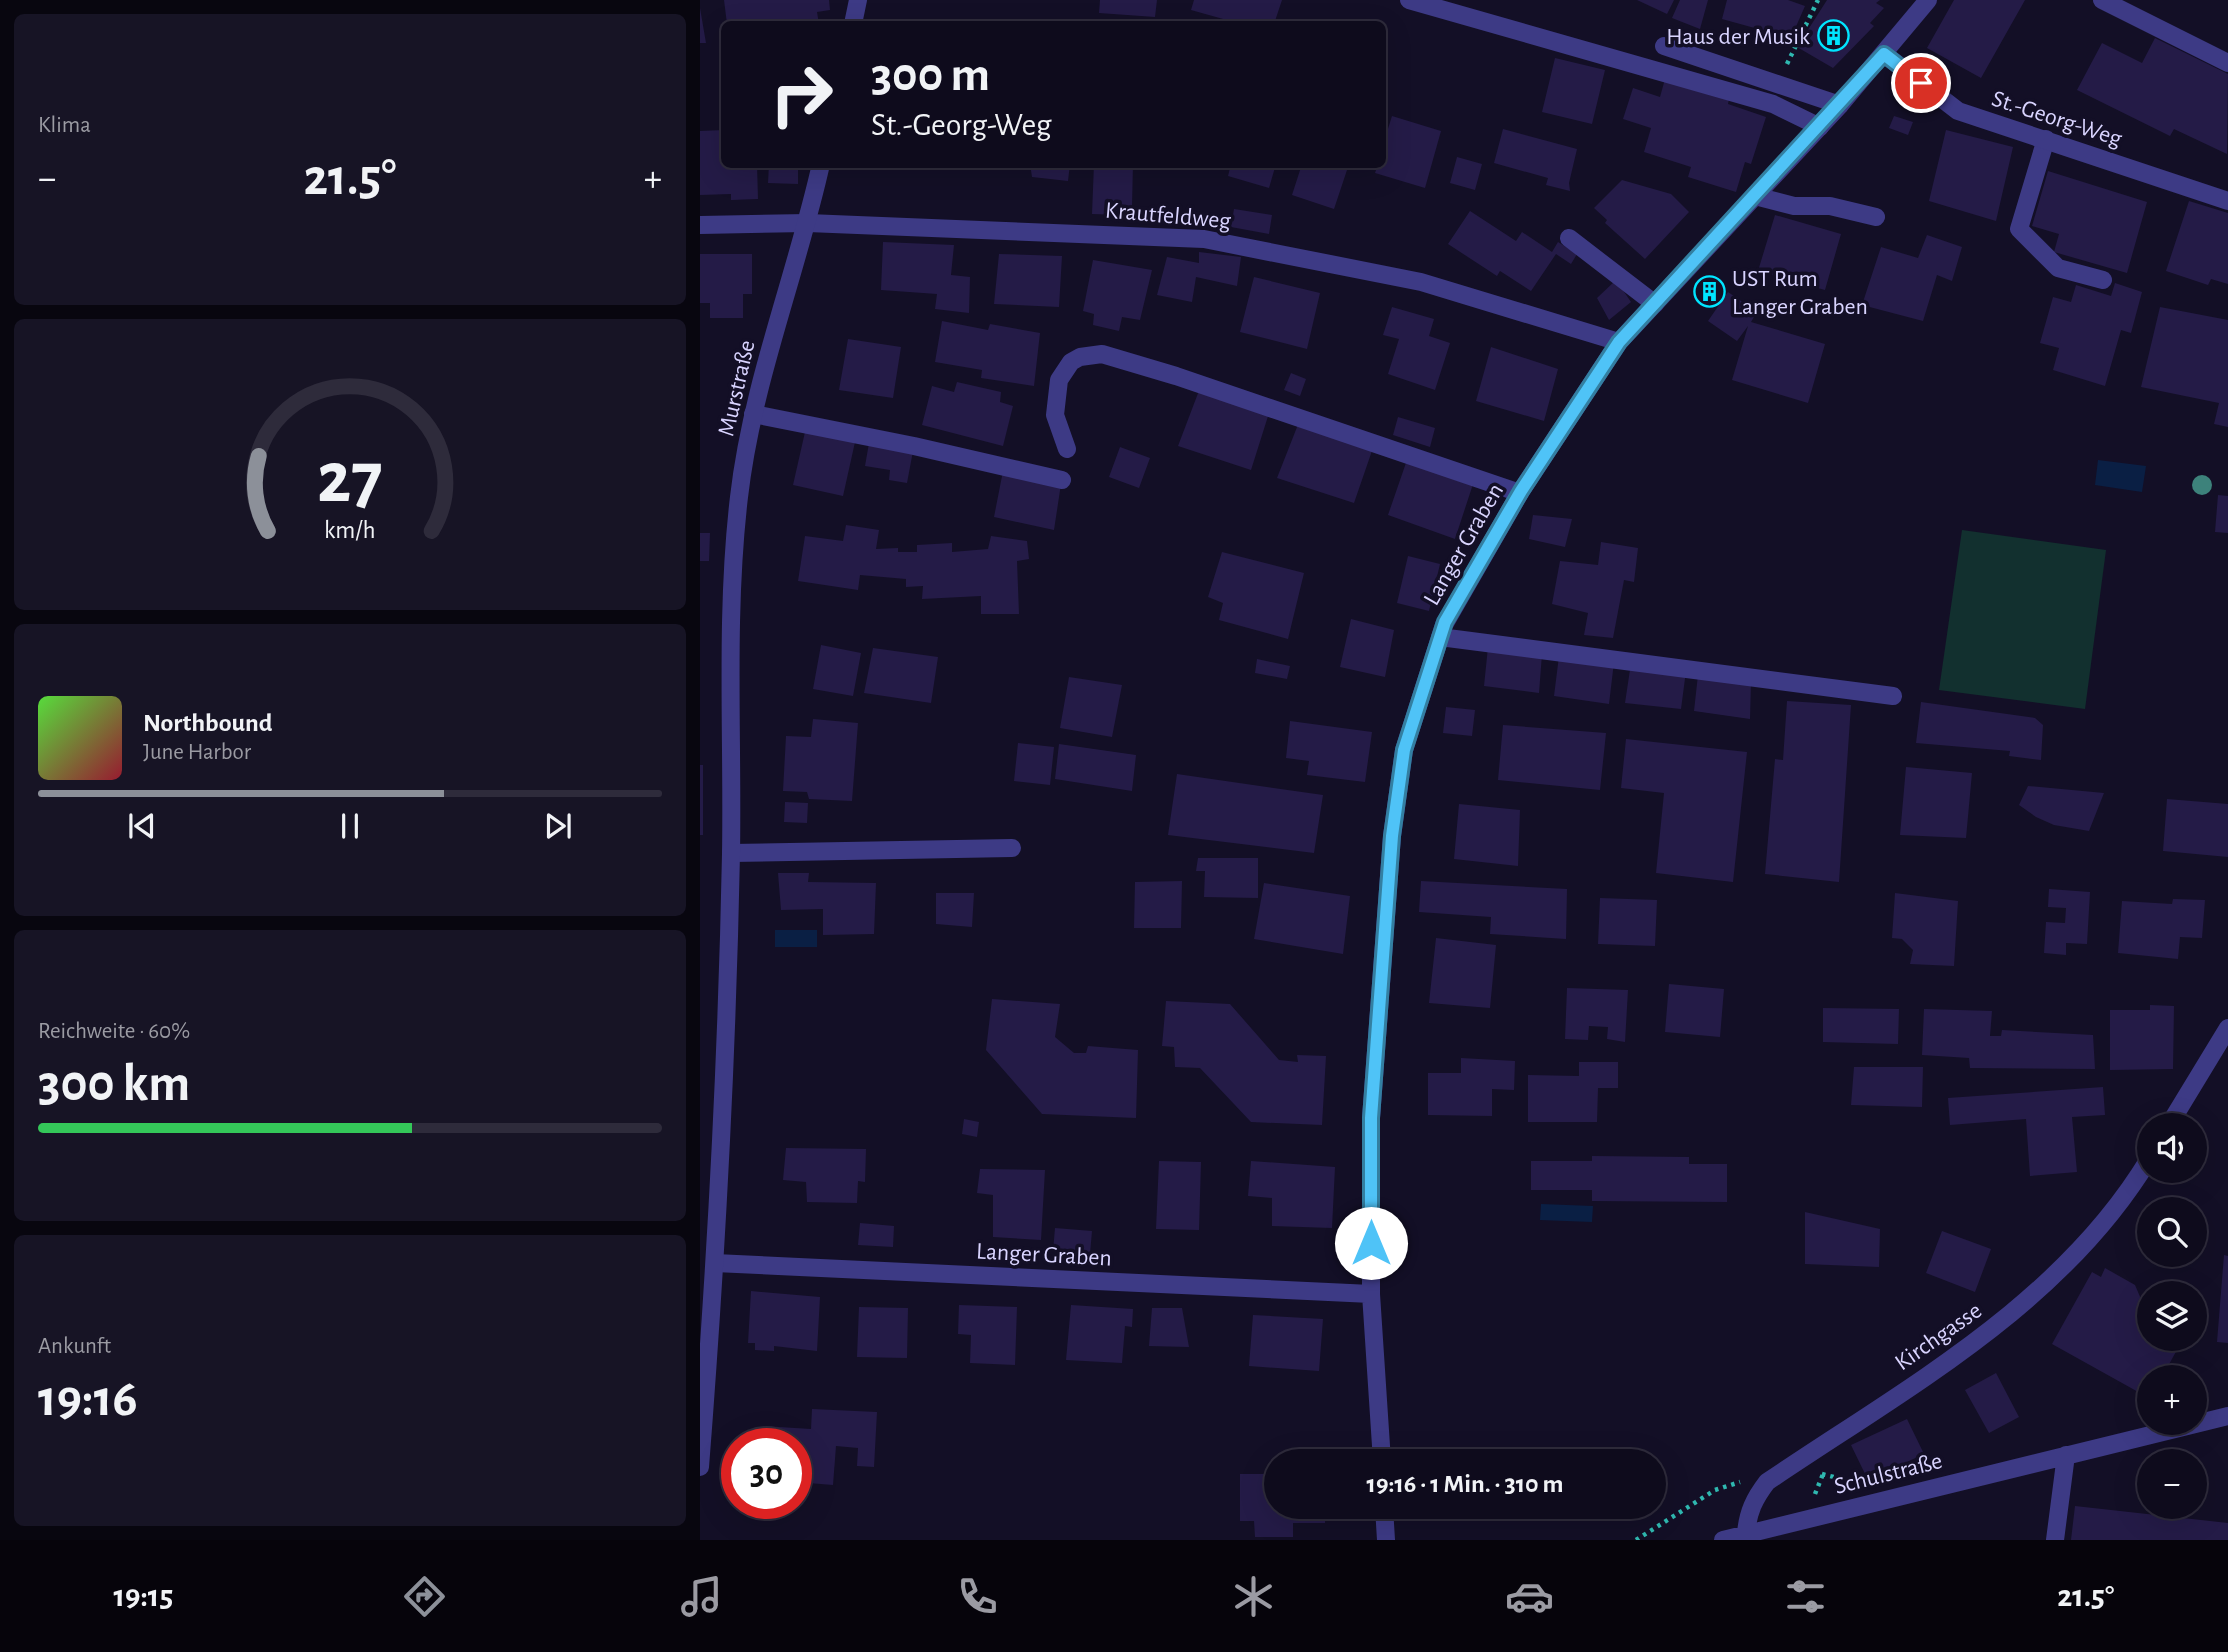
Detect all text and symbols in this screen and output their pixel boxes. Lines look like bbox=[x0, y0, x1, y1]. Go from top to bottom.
building icon: Haus der Musik bbox=[1816, 19, 1850, 53]
place label: Haus der Musik bbox=[1666, 25, 1810, 49]
icon: right bbox=[756, 49, 847, 140]
text: 300 m bbox=[871, 51, 990, 100]
pin bbox=[1891, 53, 1951, 113]
icon: arrive bbox=[1902, 64, 1940, 102]
street label: St.-Georg-Weg bbox=[1989, 87, 2125, 151]
text: St.-Georg-Weg bbox=[871, 109, 1052, 141]
text: Klima bbox=[38, 114, 91, 137]
text: 21.5° bbox=[304, 152, 396, 204]
text: − bbox=[38, 160, 56, 198]
text: + bbox=[644, 160, 662, 198]
street label: Krautfeldweg bbox=[1104, 199, 1232, 233]
place label: UST Rum Langer Graben bbox=[1732, 267, 1868, 319]
building icon: UST Rum Langer Graben bbox=[1692, 275, 1726, 309]
street label: Murstraße bbox=[714, 338, 760, 439]
text: 27 bbox=[317, 443, 383, 516]
street label: Langer Graben bbox=[1419, 480, 1508, 609]
text: km/h bbox=[324, 518, 376, 543]
text: Northbound bbox=[143, 710, 272, 736]
text: June Harbor bbox=[143, 741, 251, 764]
icon: previous bbox=[123, 807, 161, 845]
icon: pause bbox=[331, 807, 369, 845]
icon: next bbox=[539, 807, 577, 845]
text: Reichweite · 60% bbox=[38, 1020, 190, 1043]
text: 300 km bbox=[38, 1058, 190, 1110]
map controls bbox=[2137, 1113, 2207, 1519]
button: sound bbox=[2137, 1113, 2207, 1183]
button: search bbox=[2137, 1197, 2207, 1267]
position arrow bbox=[1334, 1206, 1408, 1280]
street label: Langer Graben bbox=[975, 1239, 1112, 1271]
button: layers bbox=[2137, 1281, 2207, 1351]
street label: Kirchgasse bbox=[1891, 1298, 1986, 1375]
text: Ankunft bbox=[38, 1335, 111, 1358]
button: + bbox=[2137, 1365, 2207, 1435]
text: 19:16 bbox=[38, 1373, 138, 1425]
speed limit sign: 30 bbox=[721, 1428, 812, 1519]
street label: Schulstraße bbox=[1832, 1449, 1945, 1499]
button: − bbox=[2137, 1449, 2207, 1519]
text: 19:16 · 1 Min. · 310 m bbox=[1367, 1471, 1563, 1497]
icon: directions bbox=[400, 1572, 449, 1621]
icon: music bbox=[677, 1572, 726, 1621]
icon: phone bbox=[953, 1572, 1002, 1621]
icon: climate bbox=[1229, 1572, 1278, 1621]
icon: car bbox=[1505, 1572, 1554, 1621]
icon: filters bbox=[1781, 1572, 1830, 1621]
text: 19:15 bbox=[114, 1580, 173, 1612]
text: 21.5° bbox=[2057, 1580, 2114, 1612]

